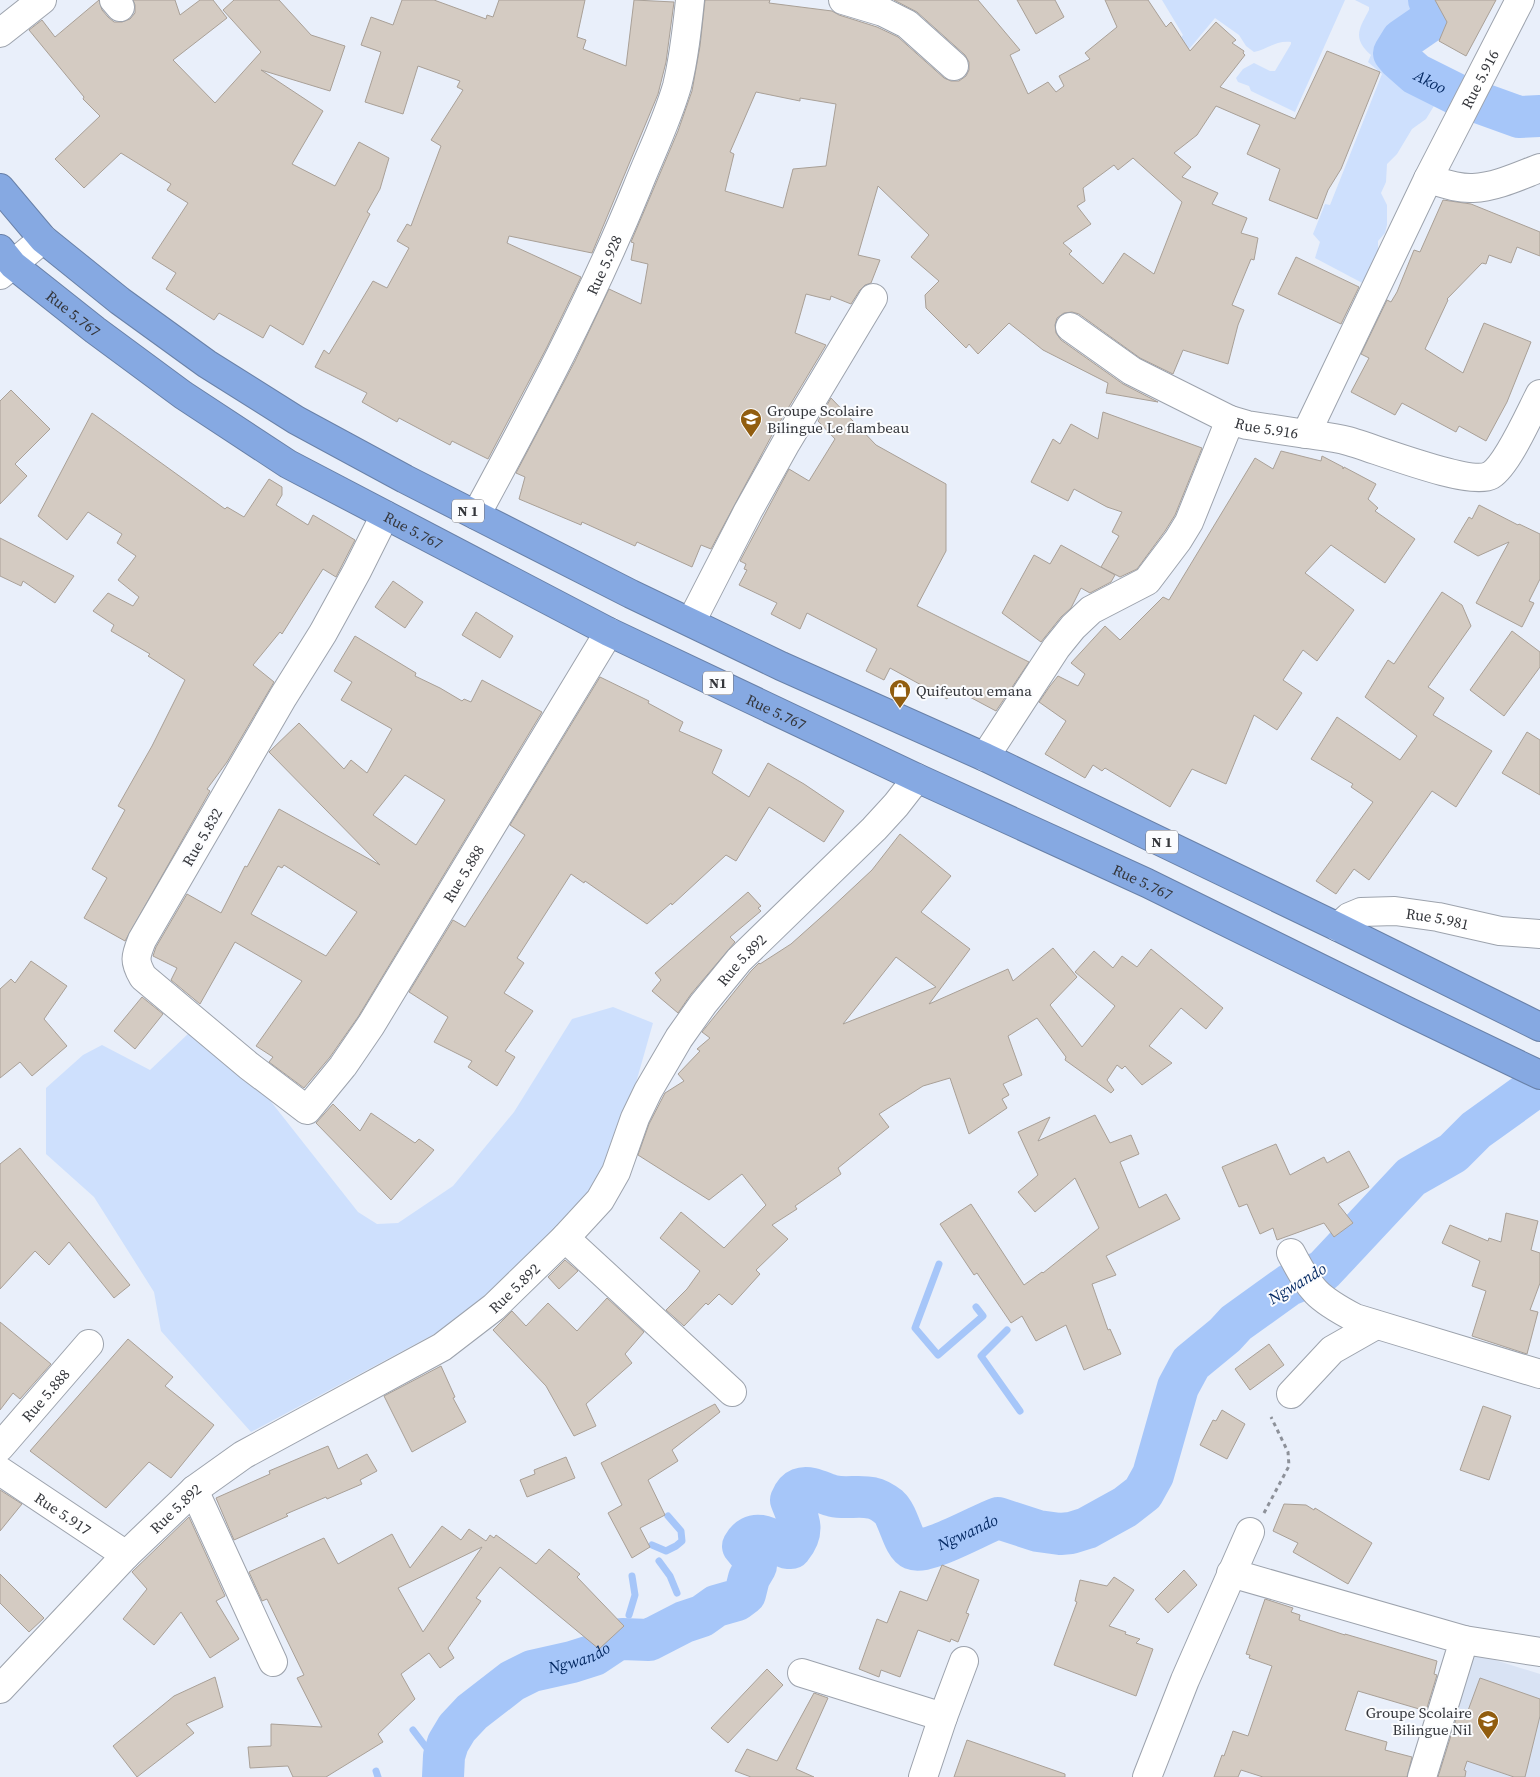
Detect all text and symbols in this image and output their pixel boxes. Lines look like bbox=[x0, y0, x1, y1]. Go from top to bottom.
street label: Rue 5.916 bbox=[1455, 46, 1503, 112]
water label: Akoo bbox=[1410, 63, 1450, 99]
street label: Rue 5.928 bbox=[581, 231, 626, 298]
street label: Rue 5.767 bbox=[42, 285, 105, 341]
place label: Groupe Scolaire Bilingue Le flambeau bbox=[767, 400, 909, 438]
school or university icon: Groupe Scolaire Bilingue Le flambeau bbox=[739, 407, 763, 438]
street label: Rue 5.916 bbox=[1232, 412, 1300, 443]
road number: N 1 bbox=[452, 500, 484, 522]
street label: Rue 5.767 bbox=[380, 506, 447, 554]
road number: N1 bbox=[703, 671, 733, 694]
shop icon: Quifeutou emana bbox=[888, 678, 912, 709]
place label: Quifeutou emana bbox=[916, 680, 1032, 701]
street label: Rue 5.767 bbox=[743, 688, 810, 735]
street label: Rue 5.832 bbox=[177, 804, 227, 870]
road number: N 1 bbox=[1146, 830, 1178, 854]
street label: Rue 5.888 bbox=[437, 841, 488, 906]
street label: Rue 5.767 bbox=[1110, 858, 1176, 905]
street label: Rue 5.981 bbox=[1405, 902, 1471, 934]
street label: Rue 5.892 bbox=[712, 929, 771, 990]
water label: Ngwando bbox=[1263, 1257, 1330, 1309]
street label: Rue 5.892 bbox=[484, 1258, 544, 1317]
street label: Rue 5.888 bbox=[16, 1364, 74, 1426]
street label: Rue 5.892 bbox=[145, 1478, 205, 1538]
street label: Rue 5.917 bbox=[31, 1487, 96, 1540]
water label: Ngwando bbox=[933, 1508, 1001, 1555]
water label: Ngwando bbox=[545, 1636, 614, 1678]
place label: Groupe Scolaire Bilingue Nil bbox=[1366, 1702, 1473, 1740]
school or university icon: Groupe Scolaire Bilingue Nil bbox=[1476, 1709, 1500, 1740]

